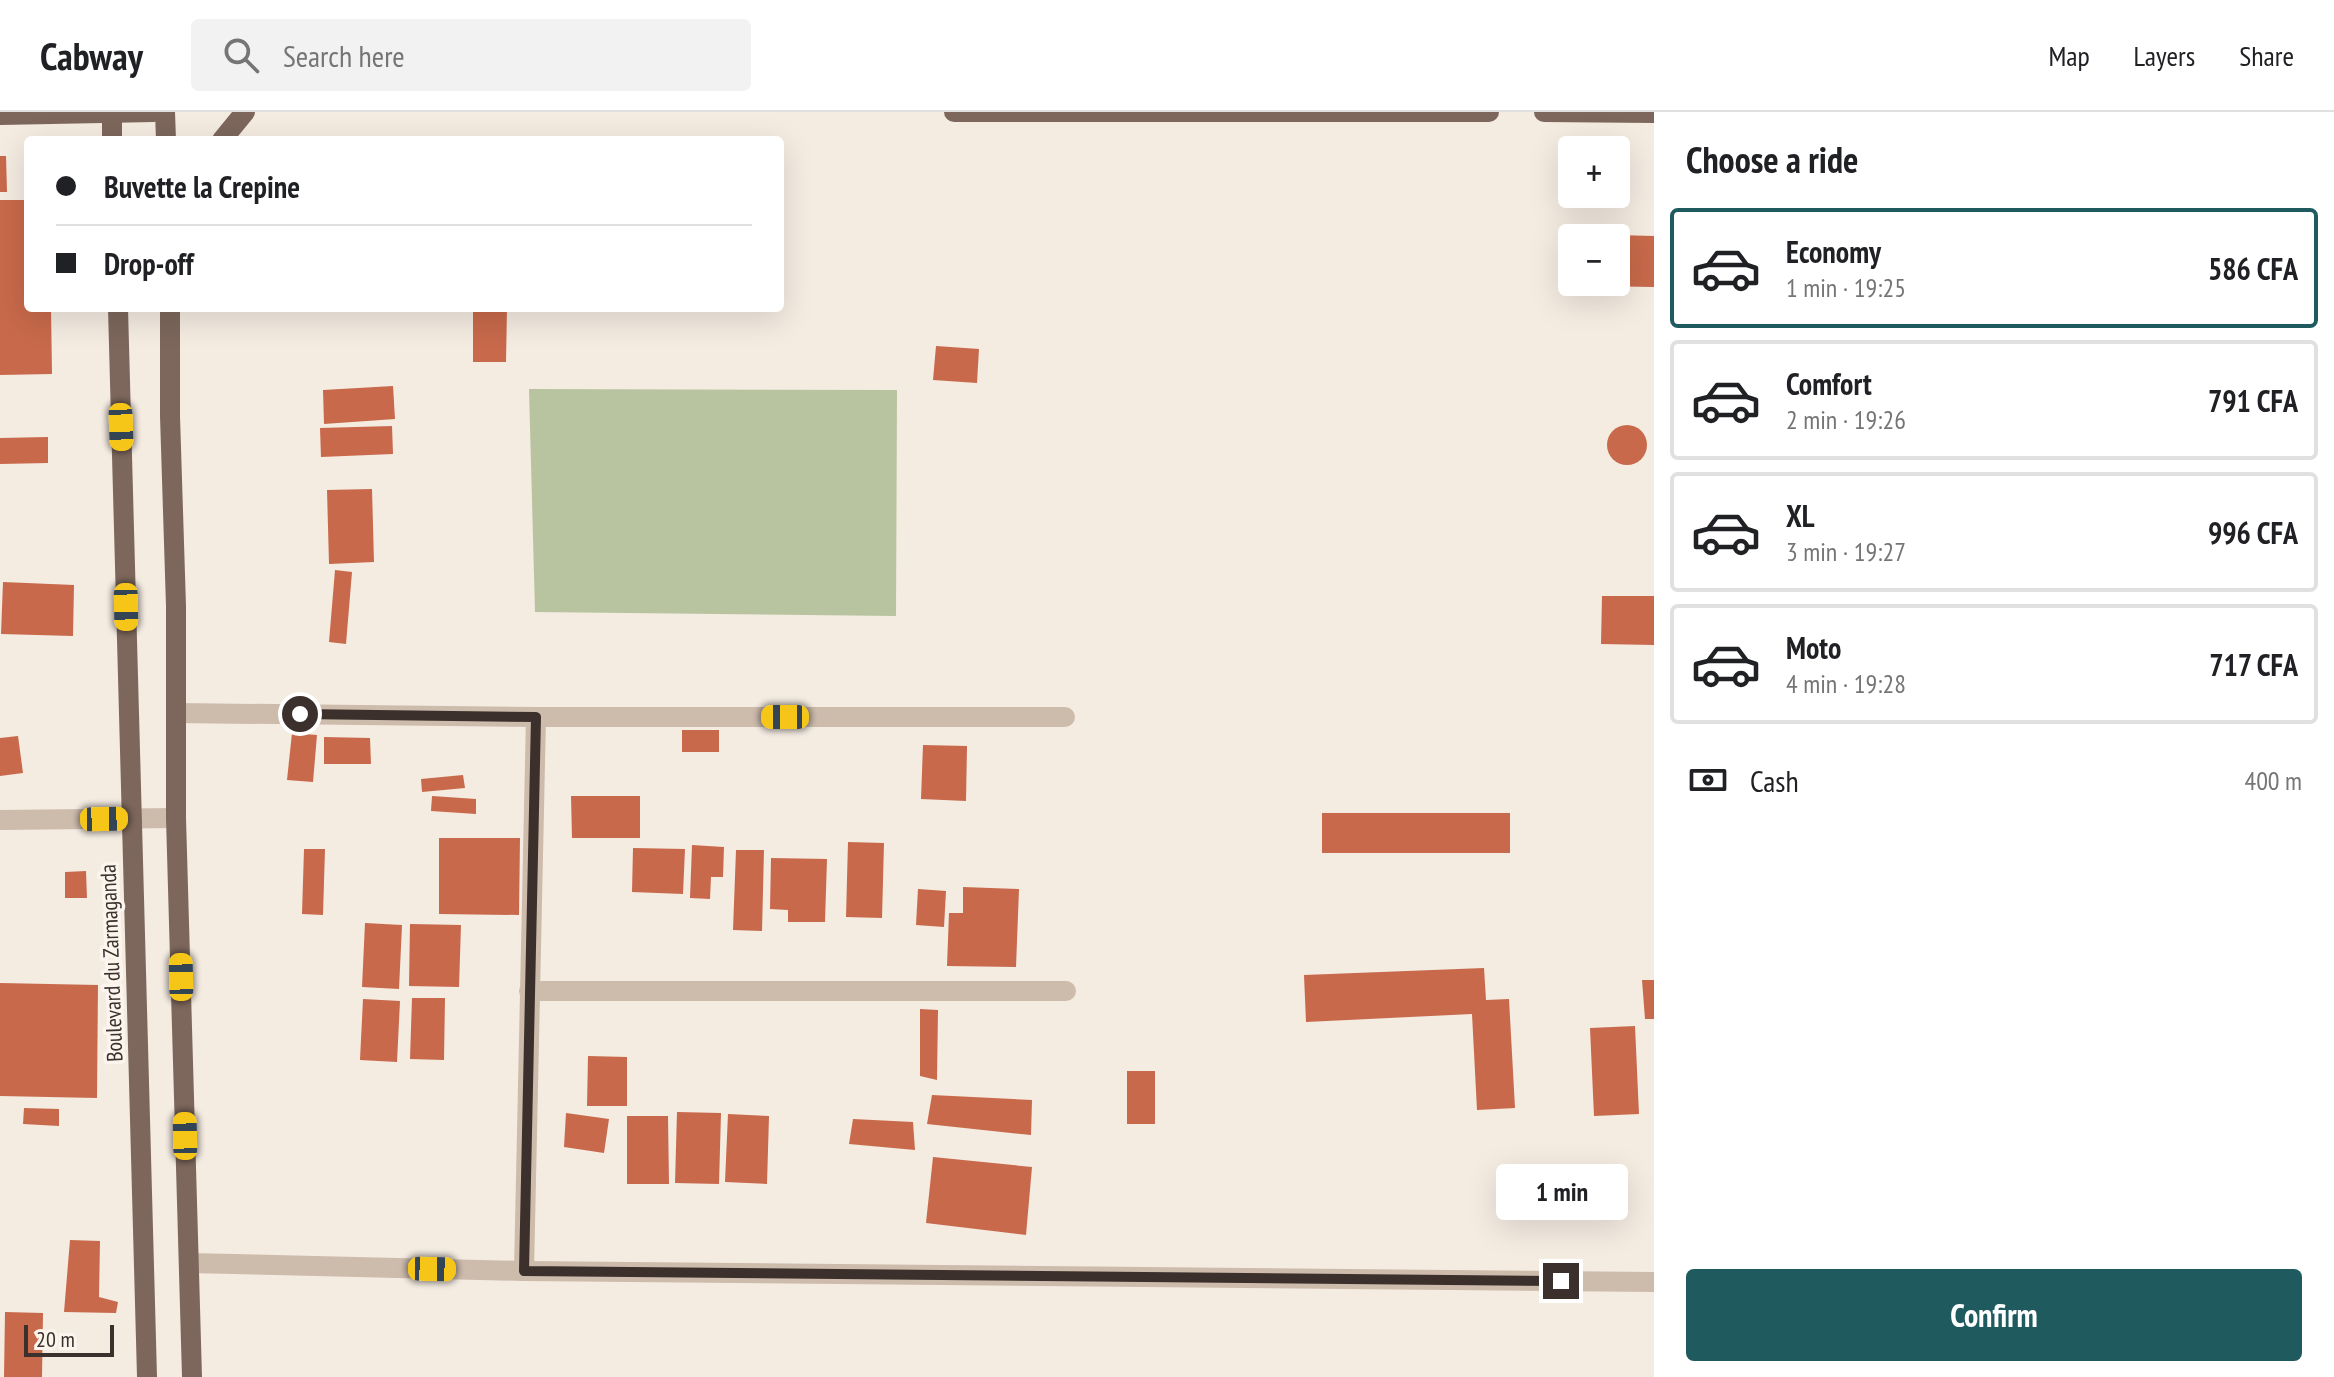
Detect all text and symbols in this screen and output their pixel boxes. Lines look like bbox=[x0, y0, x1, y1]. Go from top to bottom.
search box bbox=[191, 19, 751, 91]
text: Cabway bbox=[40, 31, 143, 80]
icon: search bbox=[219, 33, 263, 77]
text: Search here bbox=[283, 36, 405, 75]
text: Map bbox=[2048, 37, 2090, 74]
text: Layers bbox=[2134, 37, 2195, 74]
text: Share bbox=[2239, 37, 2294, 74]
map controls bbox=[1558, 136, 1630, 296]
button: + bbox=[1558, 136, 1630, 208]
text: Choose a ride bbox=[1686, 136, 1858, 183]
text: Buvette la Crepine bbox=[104, 167, 300, 206]
button: − bbox=[1558, 224, 1630, 296]
icon: car bbox=[1690, 232, 1762, 304]
text: Economy bbox=[1786, 232, 1881, 271]
text: Drop-off bbox=[104, 244, 194, 283]
text: 586 CFA bbox=[2208, 249, 2298, 288]
text: 1 min · 19:25 bbox=[1786, 271, 1906, 304]
icon: car bbox=[1690, 364, 1762, 436]
text: Comfort bbox=[1786, 364, 1872, 403]
text: 791 CFA bbox=[2208, 381, 2298, 420]
car bbox=[108, 403, 134, 451]
text: 2 min · 19:26 bbox=[1786, 403, 1906, 436]
icon: car bbox=[1690, 496, 1762, 568]
text: XL bbox=[1786, 496, 1815, 535]
text: 996 CFA bbox=[2208, 513, 2298, 552]
text: 3 min · 19:27 bbox=[1786, 535, 1906, 568]
car bbox=[114, 583, 138, 631]
icon: car bbox=[1690, 628, 1762, 700]
text: Moto bbox=[1786, 628, 1841, 667]
text: 717 CFA bbox=[2209, 645, 2298, 684]
text: 4 min · 19:28 bbox=[1786, 667, 1906, 700]
route start bbox=[282, 696, 318, 732]
car bbox=[761, 705, 809, 729]
icon: cash bbox=[1686, 758, 1730, 802]
text: Cash bbox=[1750, 761, 1799, 800]
text: 400 m bbox=[2244, 764, 2302, 797]
car bbox=[80, 807, 128, 831]
street label: Boulevard du Zarmaganda bbox=[94, 864, 128, 1062]
car bbox=[169, 953, 193, 1001]
car bbox=[173, 1112, 197, 1160]
callout: 1 min bbox=[1495, 1165, 1627, 1221]
text: 1 min bbox=[1536, 1175, 1588, 1208]
car bbox=[408, 1257, 456, 1281]
route end bbox=[1543, 1263, 1579, 1299]
button: Confirm bbox=[1686, 1269, 2302, 1361]
scale bar bbox=[24, 1321, 114, 1357]
text: 20 m bbox=[36, 1325, 75, 1353]

